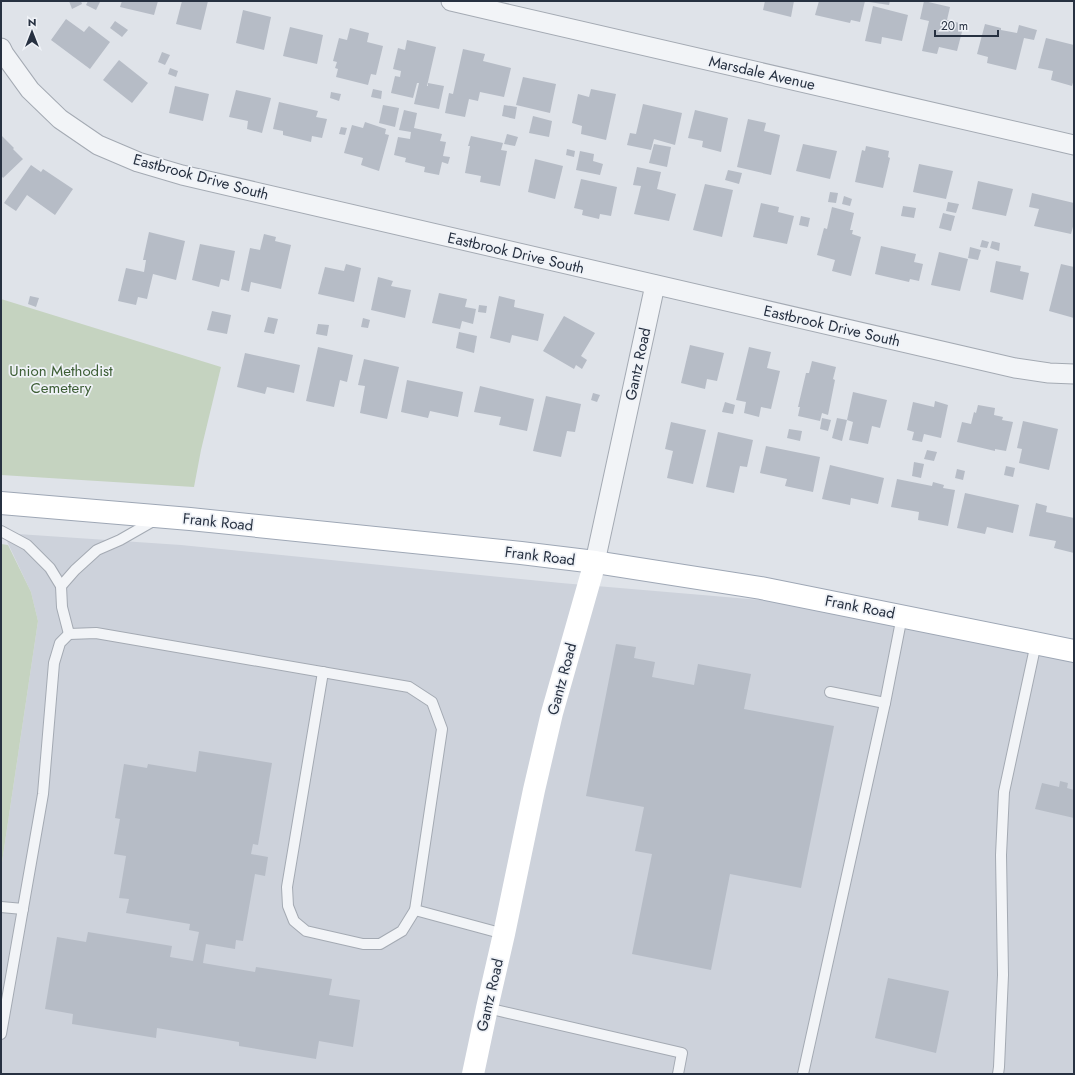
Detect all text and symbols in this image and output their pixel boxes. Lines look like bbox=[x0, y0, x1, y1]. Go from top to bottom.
north arrow bbox=[12, 12, 52, 52]
scale bar bbox=[935, 12, 998, 38]
text: N bbox=[28, 14, 36, 30]
text: 20 m bbox=[941, 17, 968, 35]
street label: Marsdale Avenue bbox=[707, 50, 818, 96]
street label: Eastbrook Drive South bbox=[131, 148, 271, 206]
street label: Eastbrook Drive South bbox=[445, 227, 587, 279]
street label: Eastbrook Drive South bbox=[761, 300, 903, 352]
street label: Gantz Road bbox=[620, 325, 656, 403]
park label: Union Methodist Cemetery bbox=[9, 360, 113, 399]
street label: Frank Road bbox=[182, 507, 254, 537]
street label: Frank Road bbox=[503, 541, 577, 571]
street label: Frank Road bbox=[823, 589, 897, 625]
street label: Gantz Road bbox=[542, 640, 582, 718]
street label: Gantz Road bbox=[471, 956, 509, 1034]

